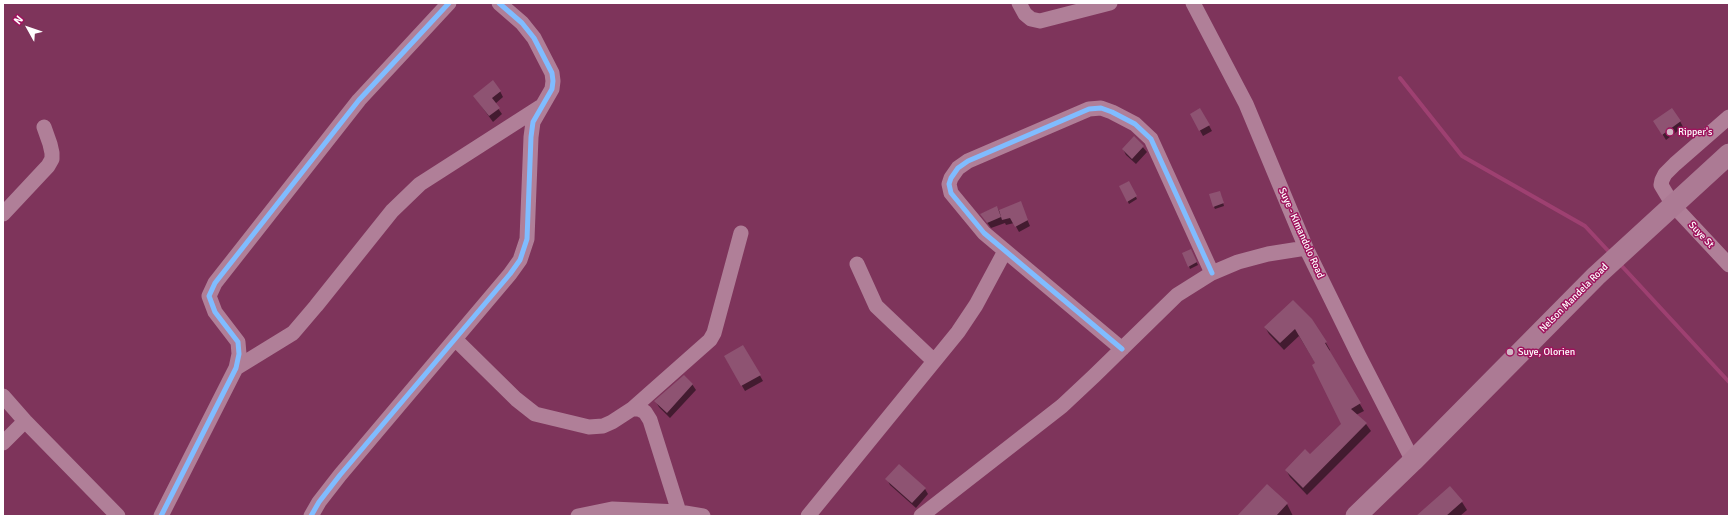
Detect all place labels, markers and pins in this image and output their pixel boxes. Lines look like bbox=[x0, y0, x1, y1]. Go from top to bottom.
place label: Ripper's bbox=[1678, 126, 1712, 138]
marker: Ripper's bbox=[1665, 127, 1675, 137]
place label: Suye, Olorien bbox=[1518, 346, 1575, 358]
marker: Suye, Olorien bbox=[1505, 347, 1515, 357]

